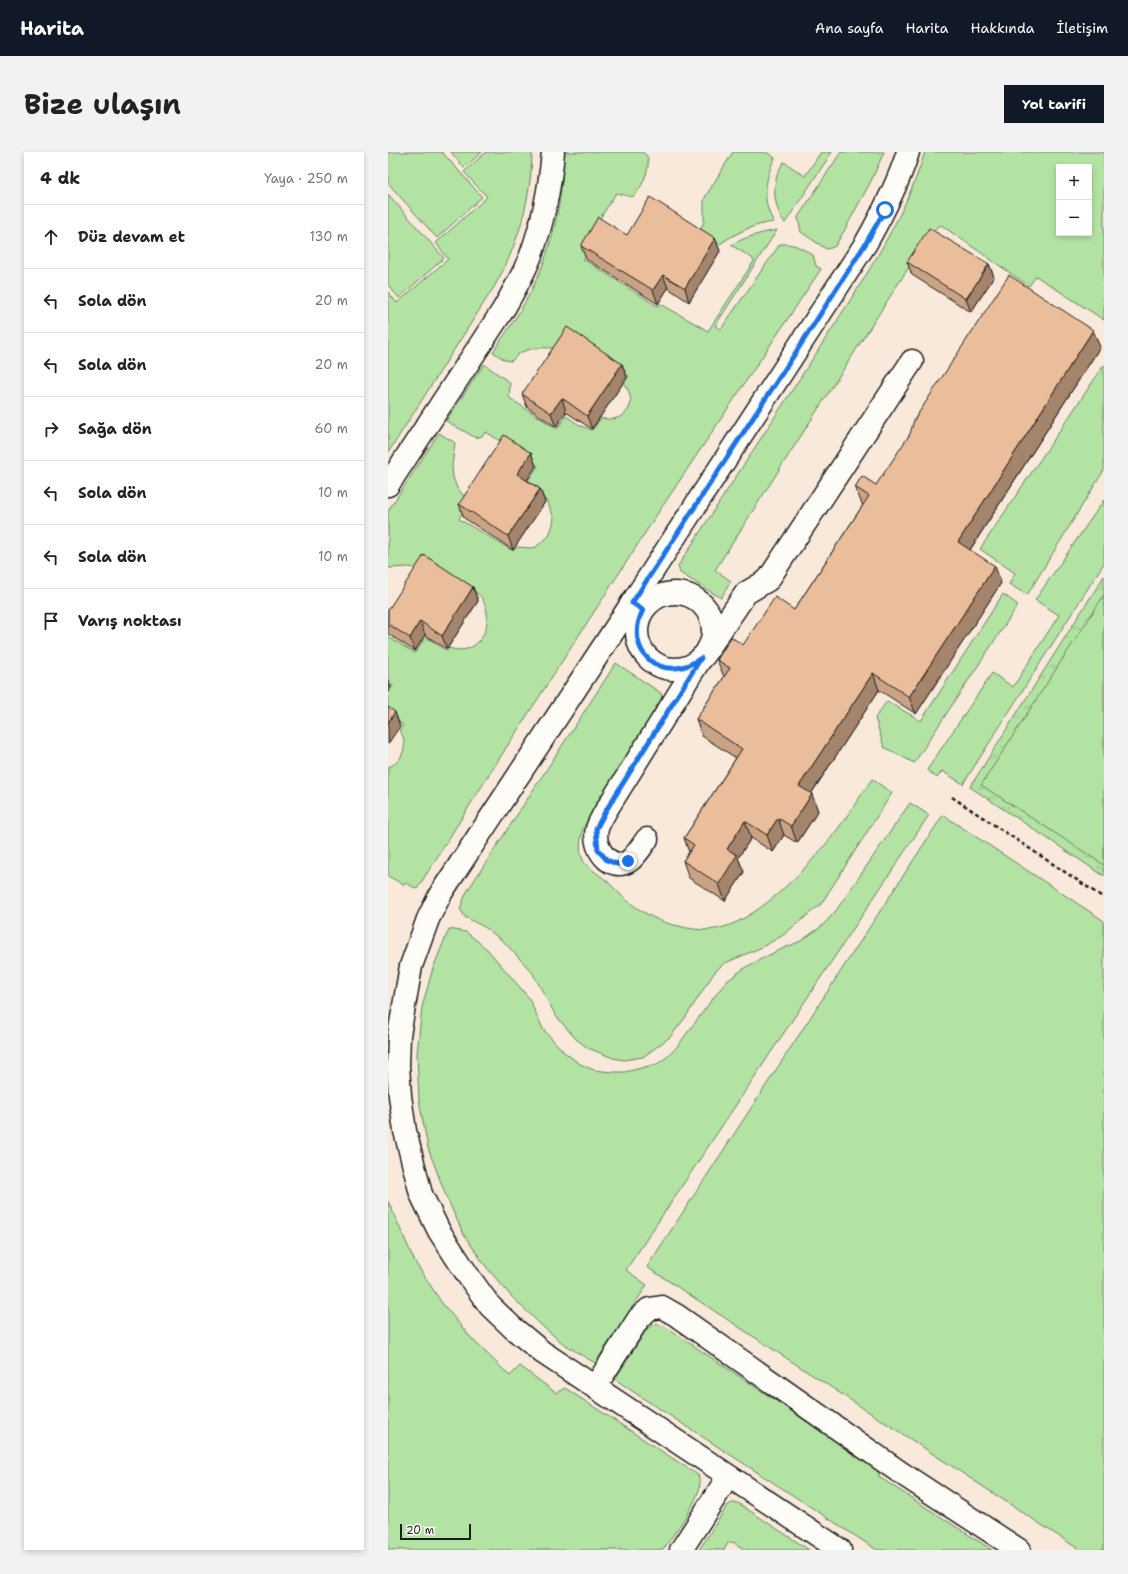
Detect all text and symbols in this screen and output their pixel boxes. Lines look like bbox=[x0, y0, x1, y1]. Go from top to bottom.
text: Harita bbox=[20, 16, 84, 41]
text: Ana sayfa bbox=[815, 19, 883, 37]
text: Harita bbox=[905, 19, 948, 37]
text: Hakkında bbox=[970, 19, 1034, 37]
text: İletişim bbox=[1056, 19, 1108, 37]
text: Bize ulaşın bbox=[24, 85, 181, 123]
button: Yol tarifi bbox=[1004, 85, 1104, 123]
map controls bbox=[1056, 164, 1092, 236]
button: + bbox=[1056, 164, 1092, 200]
text: 4 dk bbox=[40, 167, 80, 189]
text: Yaya · 250 m bbox=[264, 170, 348, 187]
button: − bbox=[1056, 200, 1092, 236]
route start bbox=[876, 201, 894, 219]
icon: ahead bbox=[40, 226, 62, 248]
text: Düz devam et bbox=[78, 227, 185, 247]
text: 130 m bbox=[310, 228, 348, 245]
icon: left bbox=[40, 290, 62, 312]
text: Sola dön bbox=[78, 291, 147, 311]
text: 20 m bbox=[315, 292, 348, 309]
icon: left bbox=[40, 354, 62, 376]
text: Sola dön bbox=[78, 355, 147, 375]
text: 20 m bbox=[315, 356, 348, 373]
icon: right bbox=[40, 418, 62, 440]
text: Sağa dön bbox=[78, 419, 152, 439]
text: 60 m bbox=[315, 420, 348, 437]
icon: left bbox=[40, 482, 62, 504]
text: Sola dön bbox=[78, 483, 147, 503]
text: 10 m bbox=[318, 484, 348, 501]
icon: left bbox=[40, 546, 62, 568]
text: Sola dön bbox=[78, 547, 147, 567]
text: 10 m bbox=[318, 548, 348, 565]
icon: arrive bbox=[40, 610, 62, 632]
text: Varış noktası bbox=[78, 611, 182, 631]
route end bbox=[619, 852, 637, 870]
scale bar bbox=[400, 1522, 471, 1541]
text: 20 m bbox=[406, 1523, 434, 1538]

